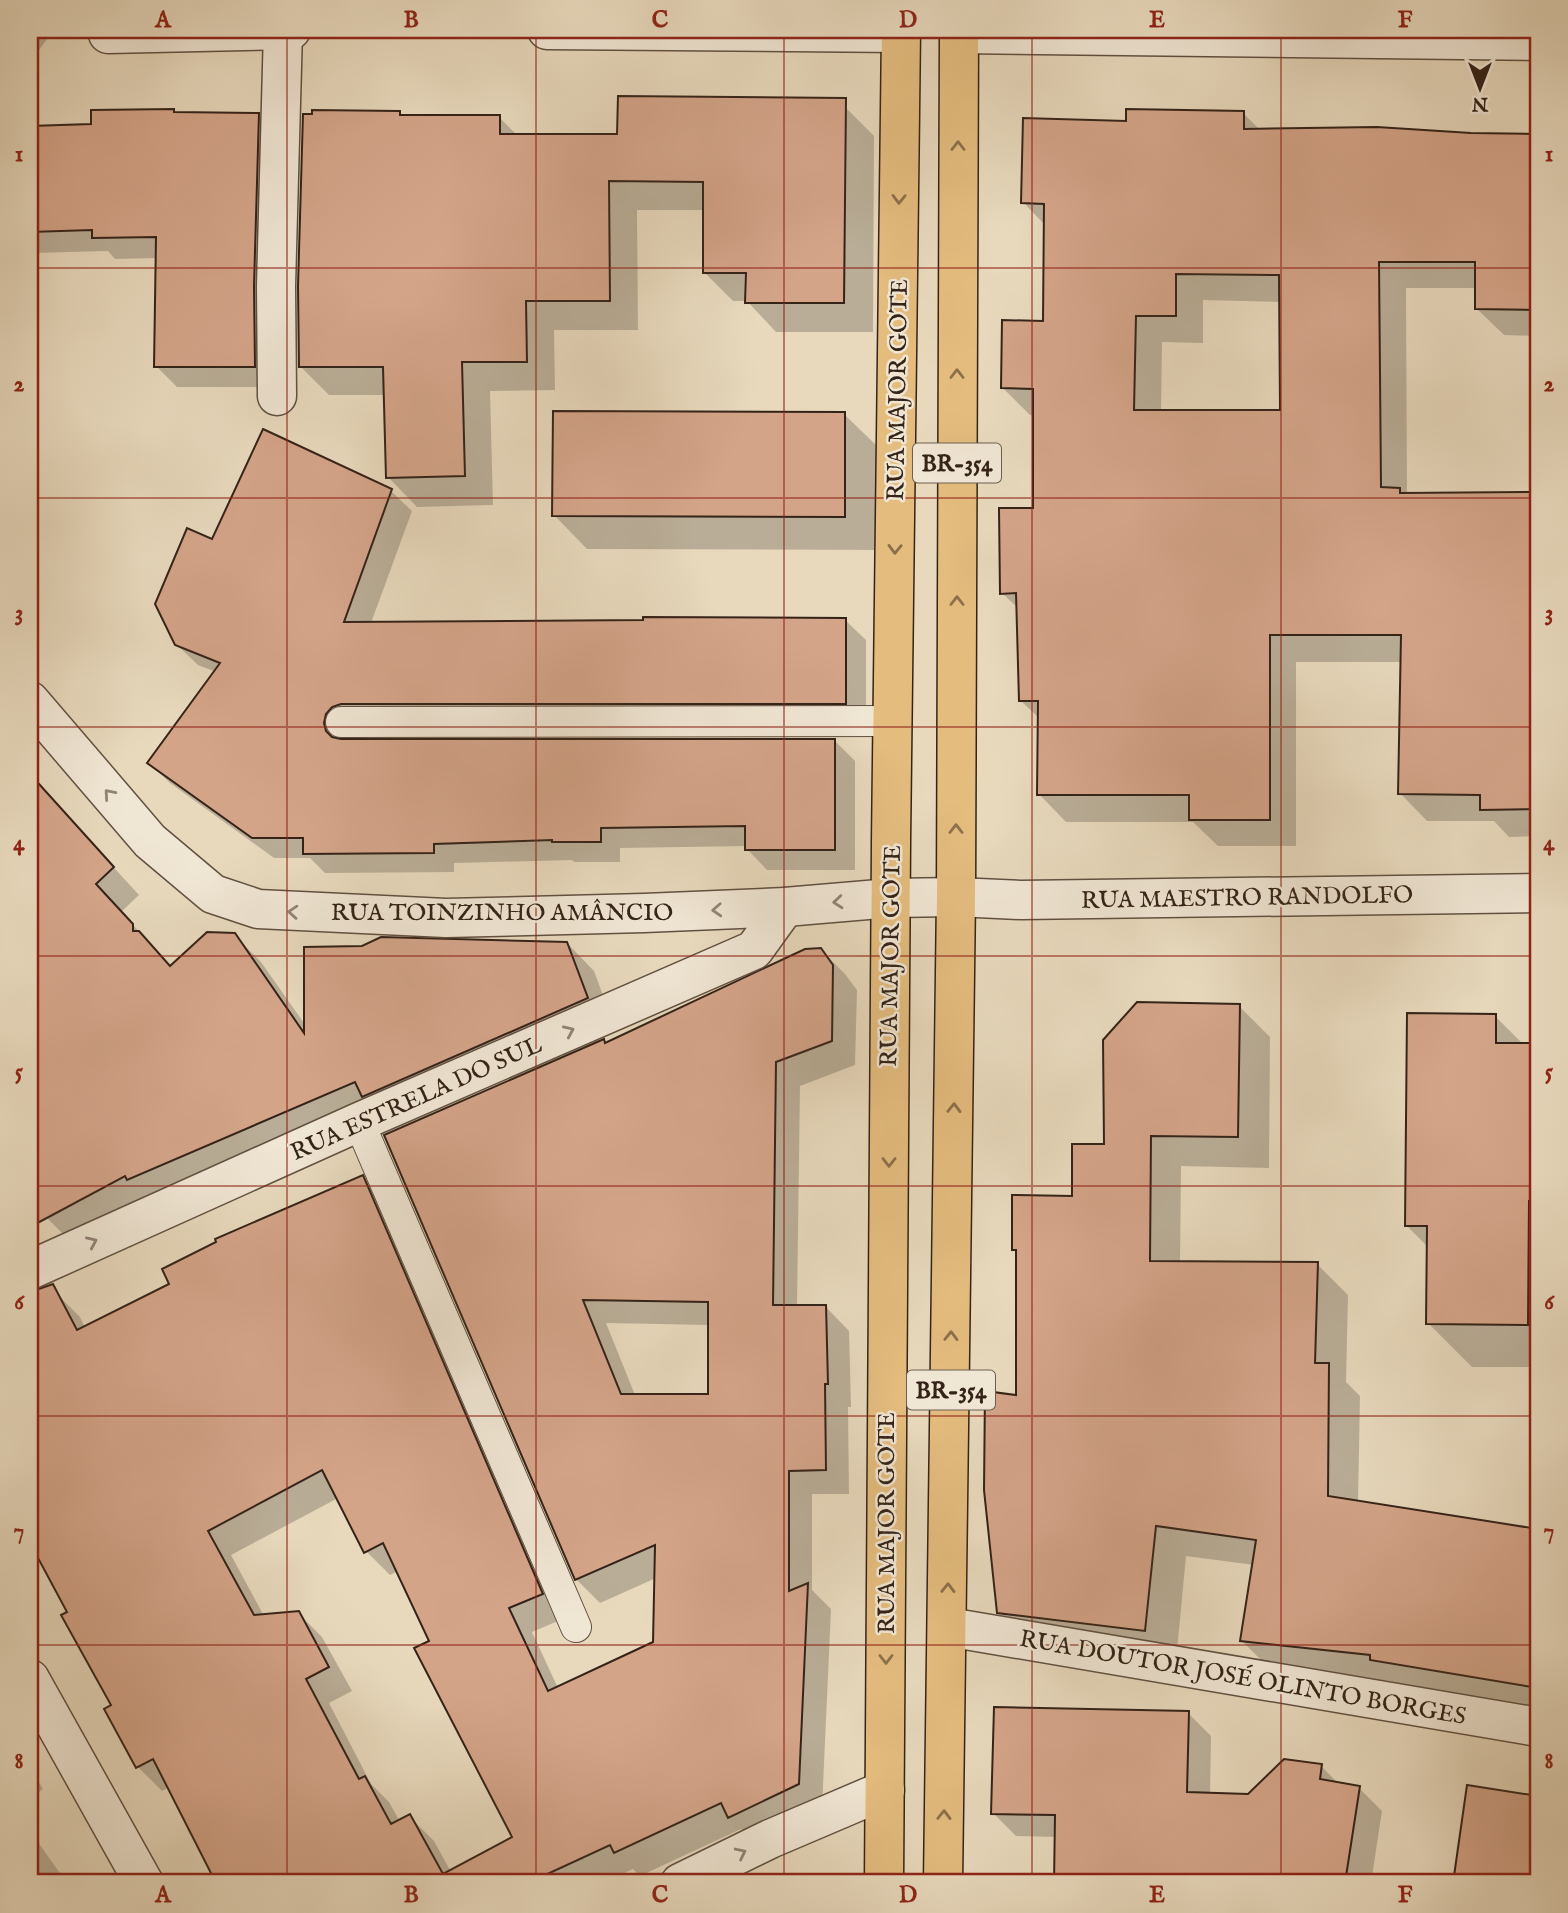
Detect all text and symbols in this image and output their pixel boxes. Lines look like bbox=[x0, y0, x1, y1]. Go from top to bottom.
text: A bbox=[154, 6, 172, 35]
text: B bbox=[403, 6, 419, 35]
text: C bbox=[652, 6, 669, 35]
text: D bbox=[899, 6, 917, 35]
text: E bbox=[1149, 6, 1165, 35]
text: F bbox=[1398, 6, 1413, 35]
north arrow bbox=[1446, 52, 1516, 122]
text: N bbox=[1471, 91, 1489, 115]
text: 1 bbox=[15, 140, 23, 169]
text: 1 bbox=[1545, 140, 1553, 169]
one-way arrow bbox=[950, 141, 966, 151]
one-way arrow bbox=[891, 194, 907, 205]
street label: RUA MAJOR GOTE bbox=[881, 279, 916, 501]
one-way arrow bbox=[949, 368, 965, 379]
text: 2 bbox=[14, 370, 25, 399]
text: 2 bbox=[1544, 370, 1555, 399]
road number: BR-354 bbox=[913, 444, 1001, 482]
one-way arrow bbox=[887, 544, 903, 555]
one-way arrow bbox=[949, 596, 965, 606]
text: 3 bbox=[15, 599, 23, 628]
text: 3 bbox=[1545, 599, 1553, 628]
one-way arrow bbox=[105, 789, 117, 802]
one-way arrow bbox=[948, 823, 964, 834]
text: 4 bbox=[13, 829, 25, 858]
text: 4 bbox=[1543, 829, 1555, 858]
street label: RUA MAJOR GOTE bbox=[874, 845, 909, 1067]
street label: RUA MAESTRO RANDOLFO bbox=[1081, 880, 1413, 917]
one-way arrow bbox=[832, 894, 843, 909]
street label: RUA TOINZINHO AMÂNCIO bbox=[331, 898, 673, 929]
one-way arrow bbox=[711, 902, 722, 917]
one-way arrow bbox=[287, 905, 298, 920]
one-way arrow bbox=[562, 1025, 574, 1039]
street label: RUA ESTRELA DO SUL bbox=[286, 1030, 548, 1169]
text: 5 bbox=[15, 1058, 24, 1087]
text: 5 bbox=[1545, 1058, 1554, 1087]
one-way arrow bbox=[946, 1102, 962, 1113]
one-way arrow bbox=[881, 1158, 897, 1168]
one-way arrow bbox=[85, 1236, 97, 1250]
text: 6 bbox=[14, 1288, 25, 1317]
text: 6 bbox=[1544, 1288, 1555, 1317]
one-way arrow bbox=[943, 1330, 959, 1340]
road number: BR-354 bbox=[907, 1371, 995, 1410]
street label: RUA MAJOR GOTE bbox=[872, 1412, 903, 1634]
text: 7 bbox=[14, 1517, 24, 1546]
text: 7 bbox=[1544, 1517, 1554, 1546]
one-way arrow bbox=[940, 1582, 956, 1592]
street label: RUA DOUTOR JOSÉ OLINTO BORGES bbox=[1017, 1624, 1469, 1733]
one-way arrow bbox=[878, 1655, 894, 1665]
text: 8 bbox=[14, 1747, 24, 1776]
text: 8 bbox=[1544, 1747, 1554, 1776]
one-way arrow bbox=[937, 1809, 952, 1820]
one-way arrow bbox=[734, 1848, 746, 1862]
text: A bbox=[154, 1881, 172, 1910]
text: B bbox=[403, 1881, 419, 1910]
text: C bbox=[652, 1881, 669, 1910]
text: D bbox=[899, 1881, 917, 1910]
text: E bbox=[1149, 1881, 1165, 1910]
text: F bbox=[1398, 1881, 1413, 1910]

